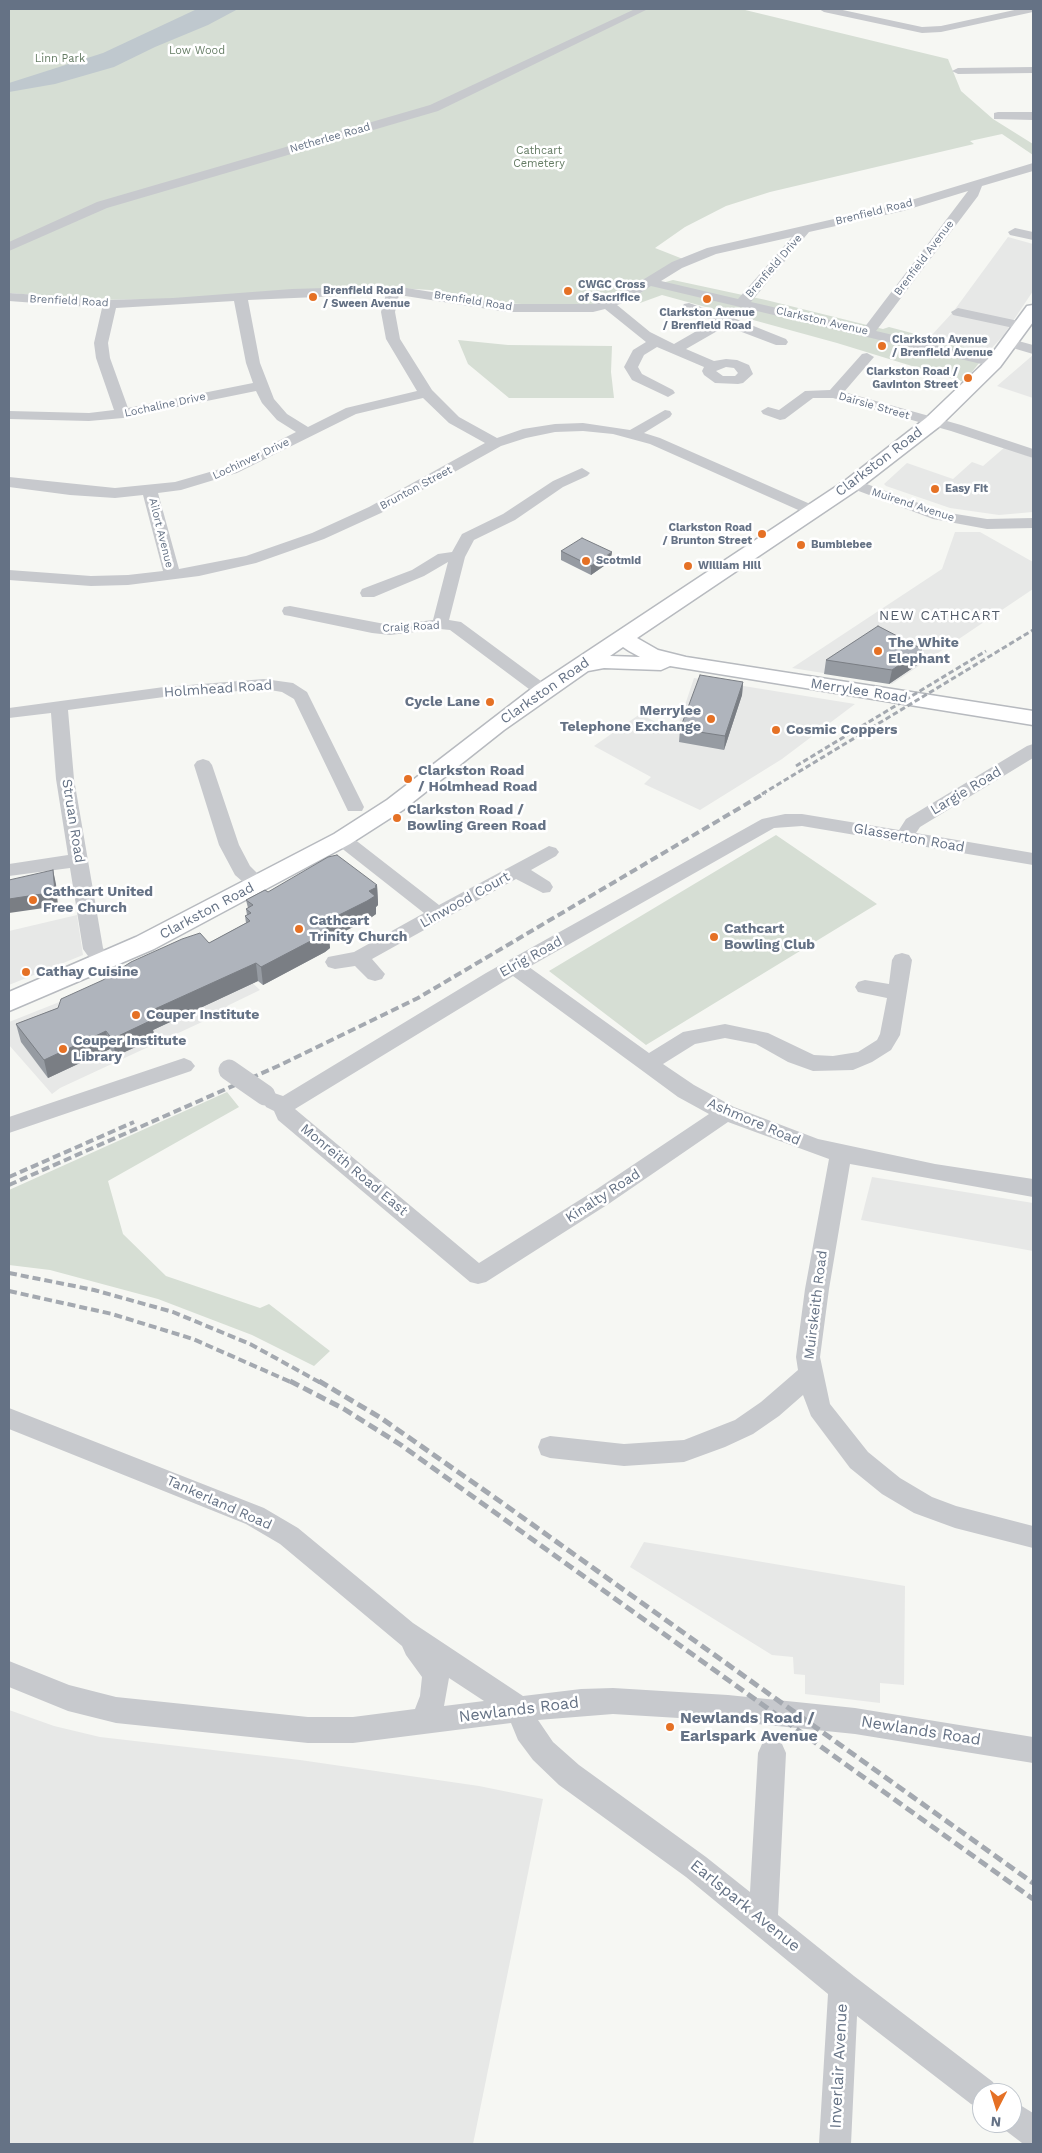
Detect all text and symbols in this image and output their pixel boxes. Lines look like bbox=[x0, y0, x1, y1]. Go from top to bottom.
park label: Low Wood bbox=[169, 44, 225, 58]
park label: Linn Park bbox=[35, 52, 85, 66]
street label: Netherlee Road bbox=[288, 120, 372, 156]
park label: Cathcart Cemetery bbox=[513, 144, 565, 170]
street label: Brenfield Road bbox=[834, 196, 914, 228]
street label: Brenfield Avenue bbox=[891, 218, 957, 298]
street label: Brenfield Drive bbox=[743, 232, 805, 300]
place label: CWGC Cross of Sacrifice bbox=[578, 278, 645, 304]
place label: Brenfield Road / Sween Avenue bbox=[323, 284, 410, 310]
marker: CWGC Cross of Sacrifice bbox=[562, 285, 574, 297]
street label: Brenfield Road bbox=[433, 288, 513, 314]
marker: Brenfield Road / Sween Avenue bbox=[307, 291, 319, 303]
street label: Brenfield Road bbox=[29, 292, 109, 310]
marker: Clarkston Avenue / Brenfield Road bbox=[701, 293, 713, 305]
street label: Clarkston Avenue bbox=[775, 304, 869, 338]
place label: Clarkston Avenue / Brenfield Road bbox=[659, 306, 755, 332]
place label: Clarkston Avenue / Brenfield Avenue bbox=[892, 333, 993, 359]
marker: Clarkston Avenue / Brenfield Avenue bbox=[876, 340, 888, 352]
place label: Clarkston Road / Gavinton Street bbox=[866, 365, 958, 391]
marker: Clarkston Road / Gavinton Street bbox=[962, 372, 974, 384]
street label: Lochaline Drive bbox=[123, 390, 207, 420]
street label: Dairsie Street bbox=[837, 390, 911, 422]
street label: Clarkston Road bbox=[832, 424, 926, 500]
street label: Lochinver Drive bbox=[210, 435, 292, 483]
street label: Brunton Street bbox=[378, 463, 454, 513]
place label: Easy Fit bbox=[945, 482, 988, 496]
marker: Easy Fit bbox=[929, 483, 941, 495]
street label: Muirend Avenue bbox=[870, 485, 956, 525]
street label: Ailort Avenue bbox=[146, 497, 176, 569]
place label: Clarkston Road / Brunton Street bbox=[662, 521, 752, 547]
marker: Clarkston Road / Brunton Street bbox=[756, 528, 768, 540]
place label: Bumblebee bbox=[811, 538, 872, 552]
marker: Bumblebee bbox=[795, 539, 807, 551]
place label: Scotmid bbox=[596, 554, 641, 568]
marker: Scotmid bbox=[580, 555, 592, 567]
place label: William Hill bbox=[698, 559, 761, 573]
marker: William Hill bbox=[682, 560, 694, 572]
district label: NEW CATHCART bbox=[877, 608, 1003, 624]
street label: Craig Road bbox=[382, 619, 440, 635]
place label: The White Elephant bbox=[888, 635, 959, 668]
marker: The White Elephant bbox=[872, 645, 884, 657]
street label: Clarkston Road bbox=[497, 654, 593, 728]
street label: Merrylee Road bbox=[809, 675, 909, 707]
street label: Holmhead Road bbox=[163, 677, 273, 701]
place label: Cycle Lane bbox=[405, 694, 480, 710]
marker: Cycle Lane bbox=[484, 696, 496, 708]
place label: Merrylee Telephone Exchange bbox=[560, 703, 701, 736]
marker: Merrylee Telephone Exchange bbox=[705, 713, 717, 725]
place label: Cosmic Coppers bbox=[786, 722, 898, 738]
marker: Cosmic Coppers bbox=[770, 724, 782, 736]
place label: Clarkston Road / Holmhead Road bbox=[418, 763, 537, 796]
street label: Largie Road bbox=[927, 763, 1005, 819]
marker: Clarkston Road / Holmhead Road bbox=[402, 773, 414, 785]
street label: Struan Road bbox=[58, 778, 88, 864]
place label: Clarkston Road / Bowling Green Road bbox=[407, 802, 546, 834]
marker: Clarkston Road / Bowling Green Road bbox=[391, 812, 403, 824]
street label: Glasserton Road bbox=[852, 820, 966, 856]
street label: Linwood Court bbox=[417, 868, 513, 932]
street label: Clarkston Road bbox=[157, 879, 257, 943]
place label: Cathcart United Free Church bbox=[43, 884, 153, 916]
marker: Cathcart United Free Church bbox=[27, 894, 39, 906]
place label: Cathcart Trinity Church bbox=[309, 913, 408, 946]
place label: Cathcart Bowling Club bbox=[724, 921, 815, 954]
marker: Cathcart Trinity Church bbox=[293, 923, 305, 935]
marker: Cathcart Bowling Club bbox=[708, 931, 720, 943]
street label: Elrig Road bbox=[497, 933, 565, 981]
place label: Cathay Cuisine bbox=[36, 964, 138, 980]
marker: Cathay Cuisine bbox=[20, 966, 32, 978]
place label: Couper Institute bbox=[146, 1007, 259, 1023]
marker: Couper Institute bbox=[130, 1009, 142, 1021]
place label: Couper Institute Library bbox=[73, 1033, 186, 1066]
marker: Couper Institute Library bbox=[57, 1043, 69, 1055]
street label: Ashmore Road bbox=[705, 1095, 803, 1149]
street label: Monreith Road East bbox=[297, 1120, 411, 1220]
street label: Kinalty Road bbox=[563, 1166, 643, 1226]
street label: Muirskeith Road bbox=[801, 1249, 831, 1361]
street label: Tankerland Road bbox=[164, 1472, 274, 1534]
street label: Newlands Road bbox=[458, 1693, 580, 1727]
place label: Newlands Road / Earlspark Avenue bbox=[680, 1708, 818, 1746]
street label: Newlands Road bbox=[860, 1712, 982, 1750]
marker: Newlands Road / Earlspark Avenue bbox=[664, 1721, 676, 1733]
street label: Earlspark Avenue bbox=[686, 1856, 804, 1956]
street label: Inverlair Avenue bbox=[826, 2003, 852, 2129]
north arrow bbox=[972, 2083, 1022, 2133]
text: N bbox=[990, 2114, 1002, 2130]

